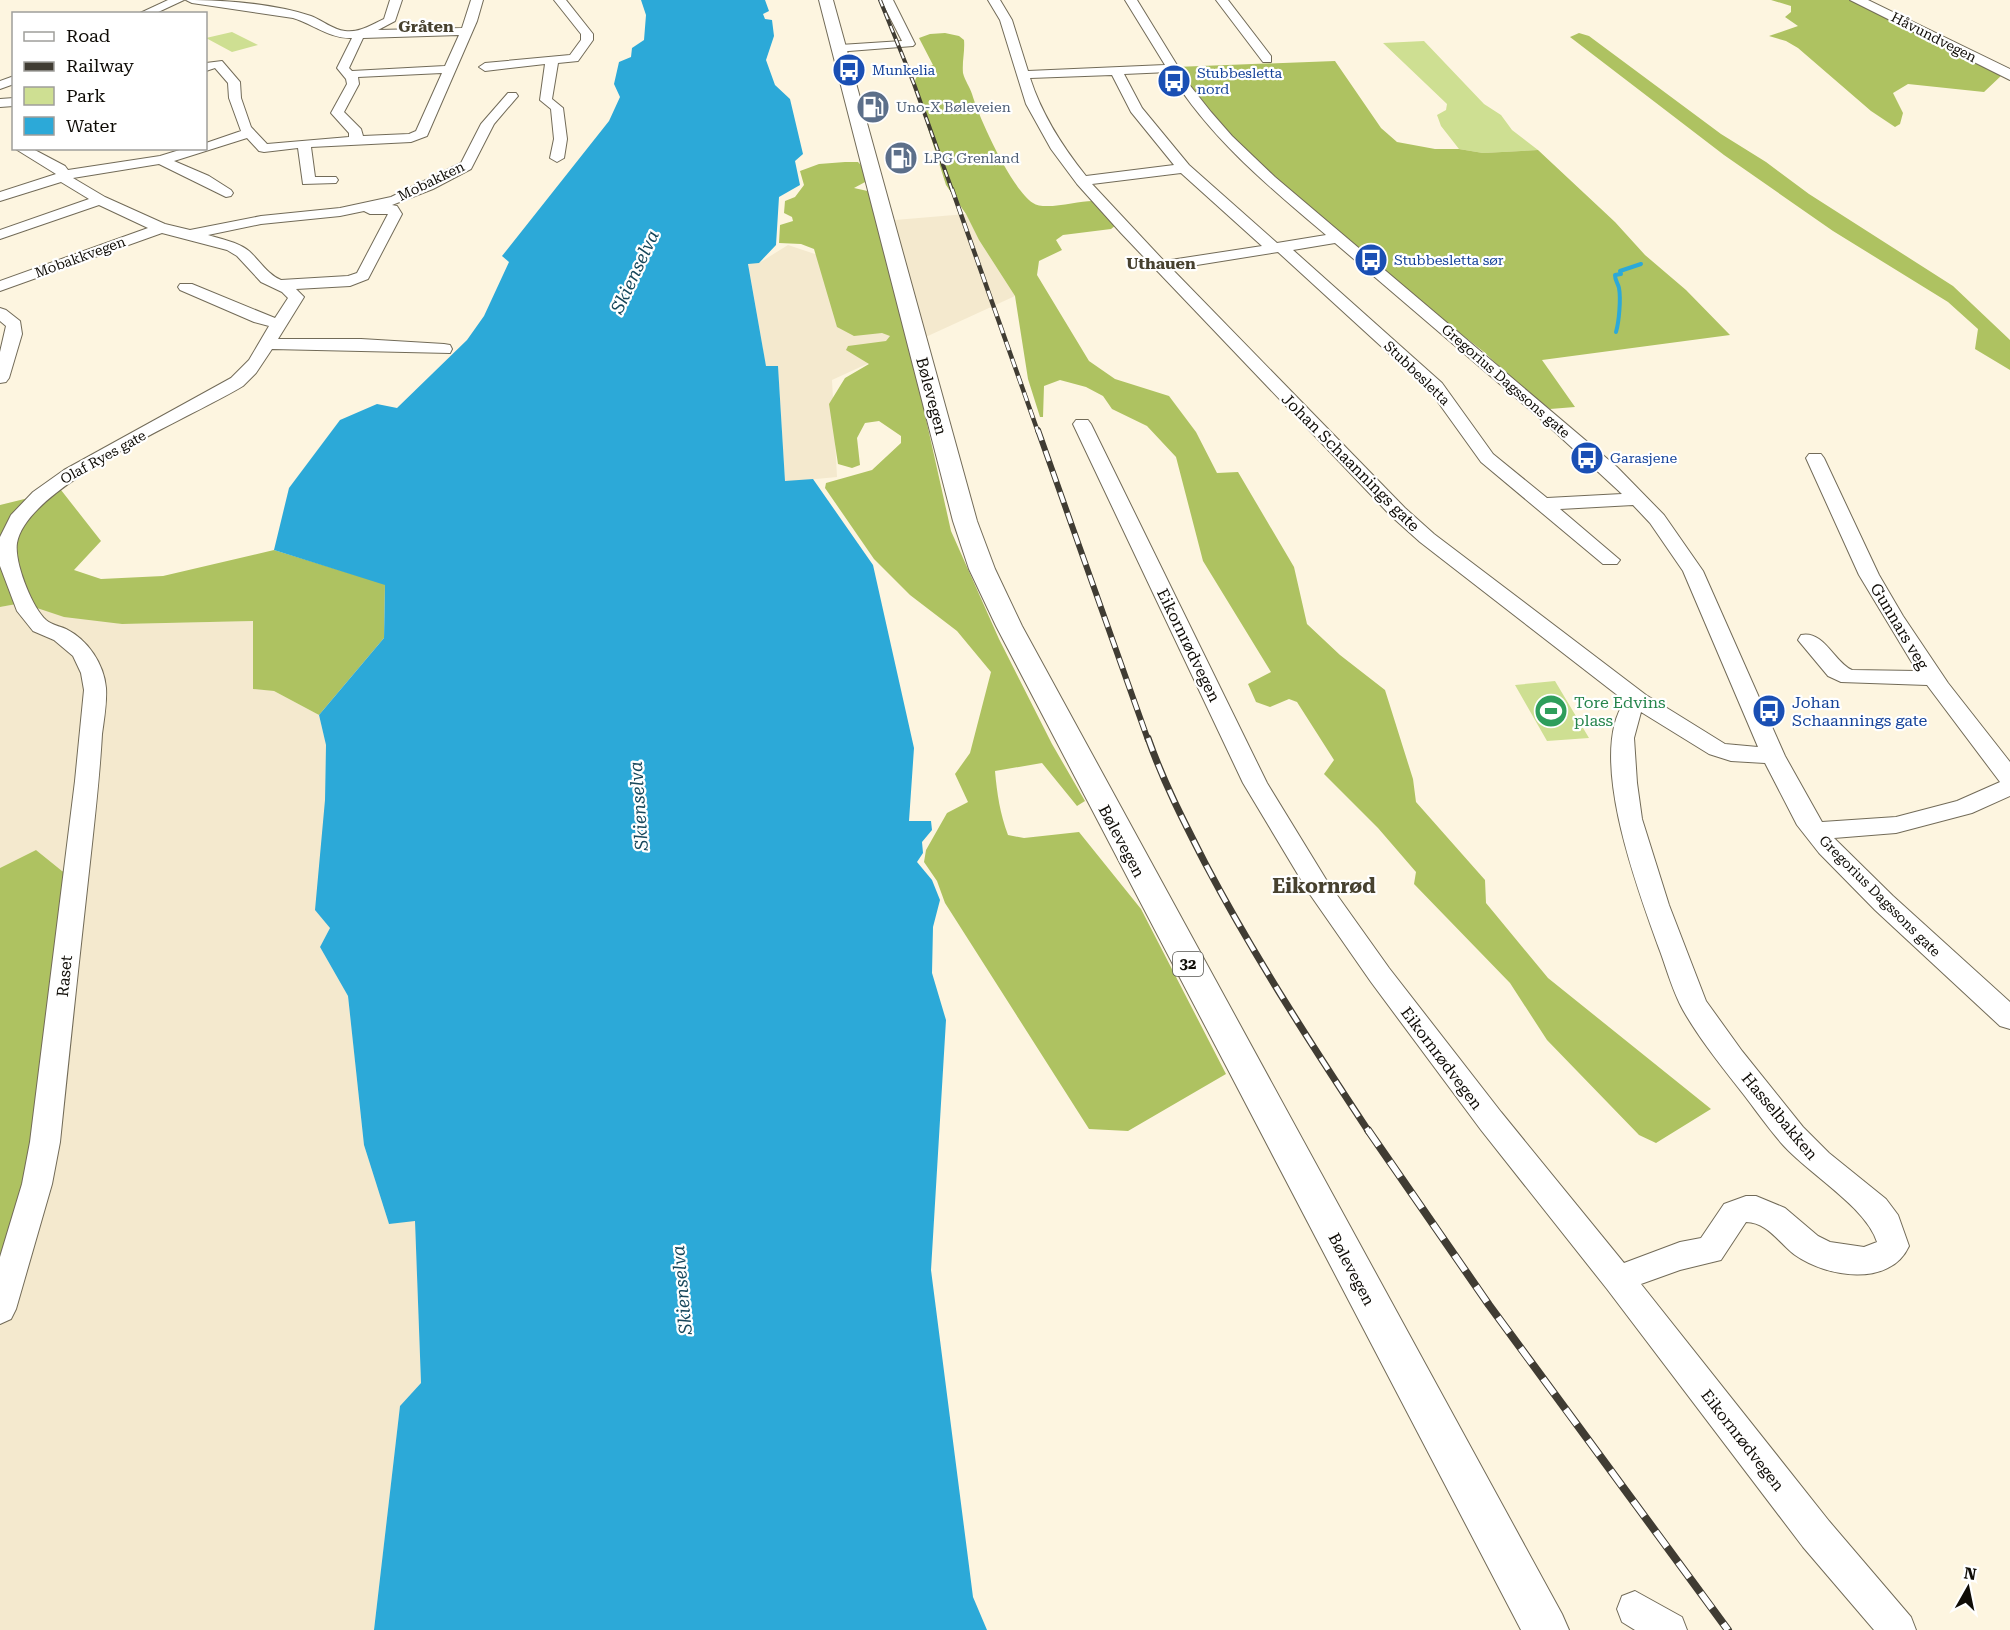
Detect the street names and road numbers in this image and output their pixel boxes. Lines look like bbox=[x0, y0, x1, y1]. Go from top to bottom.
street label: Håvundvegen bbox=[1889, 9, 1979, 65]
street label: Mobakken bbox=[395, 158, 467, 204]
street label: Mobakkvegen bbox=[32, 233, 128, 281]
street label: Gregorius Dagssons gate bbox=[1439, 321, 1574, 441]
street label: Stubbesletta bbox=[1381, 338, 1453, 409]
street label: Bølevegen bbox=[912, 355, 951, 437]
street label: Johan Schaannings gate bbox=[1278, 389, 1424, 535]
street label: Olaf Ryes gate bbox=[57, 427, 149, 487]
street label: Gunnars veg bbox=[1866, 580, 1933, 674]
street label: Eikornrødvegen bbox=[1153, 585, 1224, 705]
street label: Bølevegen bbox=[1094, 802, 1149, 881]
street label: Gregorius Dagssons gate bbox=[1816, 832, 1944, 960]
road number: 32 bbox=[1173, 952, 1203, 976]
street label: Raset bbox=[53, 954, 76, 998]
street label: Eikornrødvegen bbox=[1397, 1003, 1486, 1113]
street label: Hasselbakken bbox=[1738, 1069, 1822, 1164]
street label: Bølevegen bbox=[1324, 1230, 1379, 1309]
street label: Eikornrødvegen bbox=[1697, 1386, 1788, 1495]

